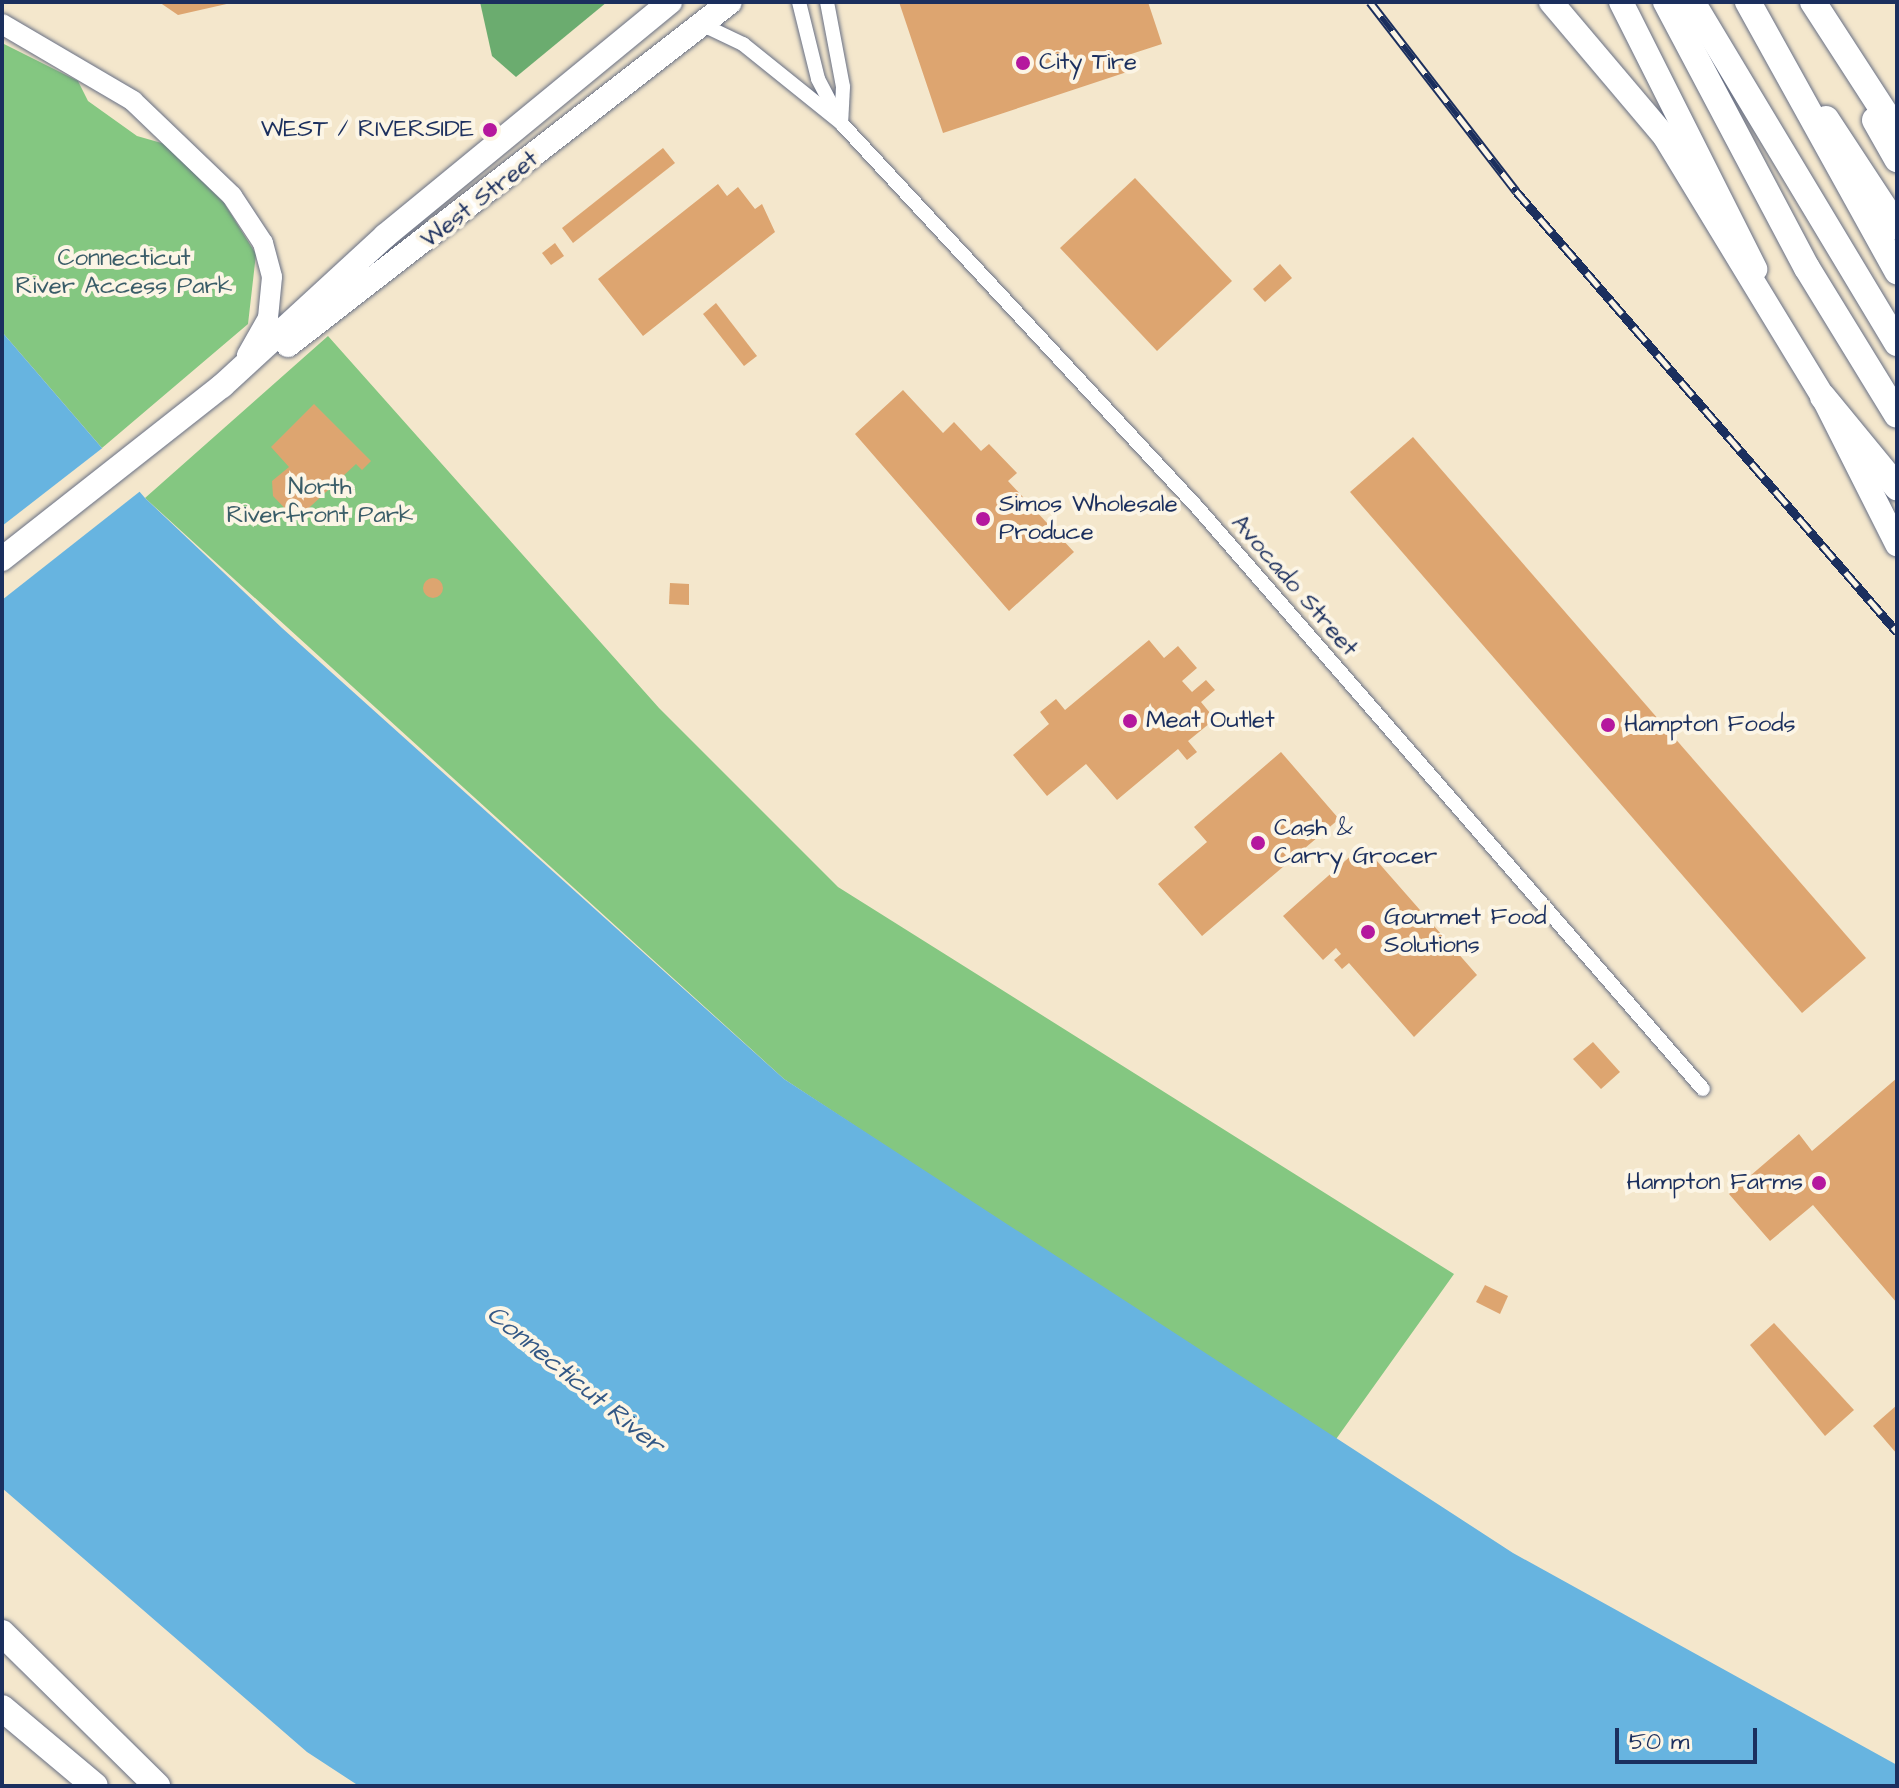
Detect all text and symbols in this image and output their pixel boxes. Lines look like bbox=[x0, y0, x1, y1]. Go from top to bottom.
place label: City Tire bbox=[1039, 49, 1137, 77]
marker: City Tire bbox=[1014, 54, 1032, 72]
place label: WEST / RIVERSIDE bbox=[261, 116, 474, 144]
marker: WEST / RIVERSIDE bbox=[481, 121, 499, 139]
street label: West Street bbox=[416, 145, 544, 255]
park label: Connecticut River Access Park bbox=[16, 245, 232, 301]
park label: North Riverfront Park bbox=[226, 474, 414, 530]
place label: Simos Wholesale Produce bbox=[999, 491, 1178, 547]
street label: Avocado Street bbox=[1225, 509, 1363, 663]
marker: Simos Wholesale Produce bbox=[974, 510, 992, 528]
place label: Meat Outlet bbox=[1146, 707, 1275, 735]
place label: Hampton Foods bbox=[1624, 711, 1796, 739]
marker: Meat Outlet bbox=[1121, 712, 1139, 730]
marker: Hampton Foods bbox=[1599, 716, 1617, 734]
place label: Cash & Carry Grocer bbox=[1274, 815, 1437, 871]
marker: Cash & Carry Grocer bbox=[1249, 834, 1267, 852]
place label: Gourmet Food Solutions bbox=[1384, 904, 1546, 960]
marker: Gourmet Food Solutions bbox=[1359, 923, 1377, 941]
place label: Hampton Farms bbox=[1627, 1169, 1803, 1197]
marker: Hampton Farms bbox=[1810, 1174, 1828, 1192]
water label: Connecticut River bbox=[480, 1299, 670, 1461]
scale bar bbox=[1619, 1712, 1761, 1762]
text: 50 m bbox=[1629, 1725, 1689, 1759]

